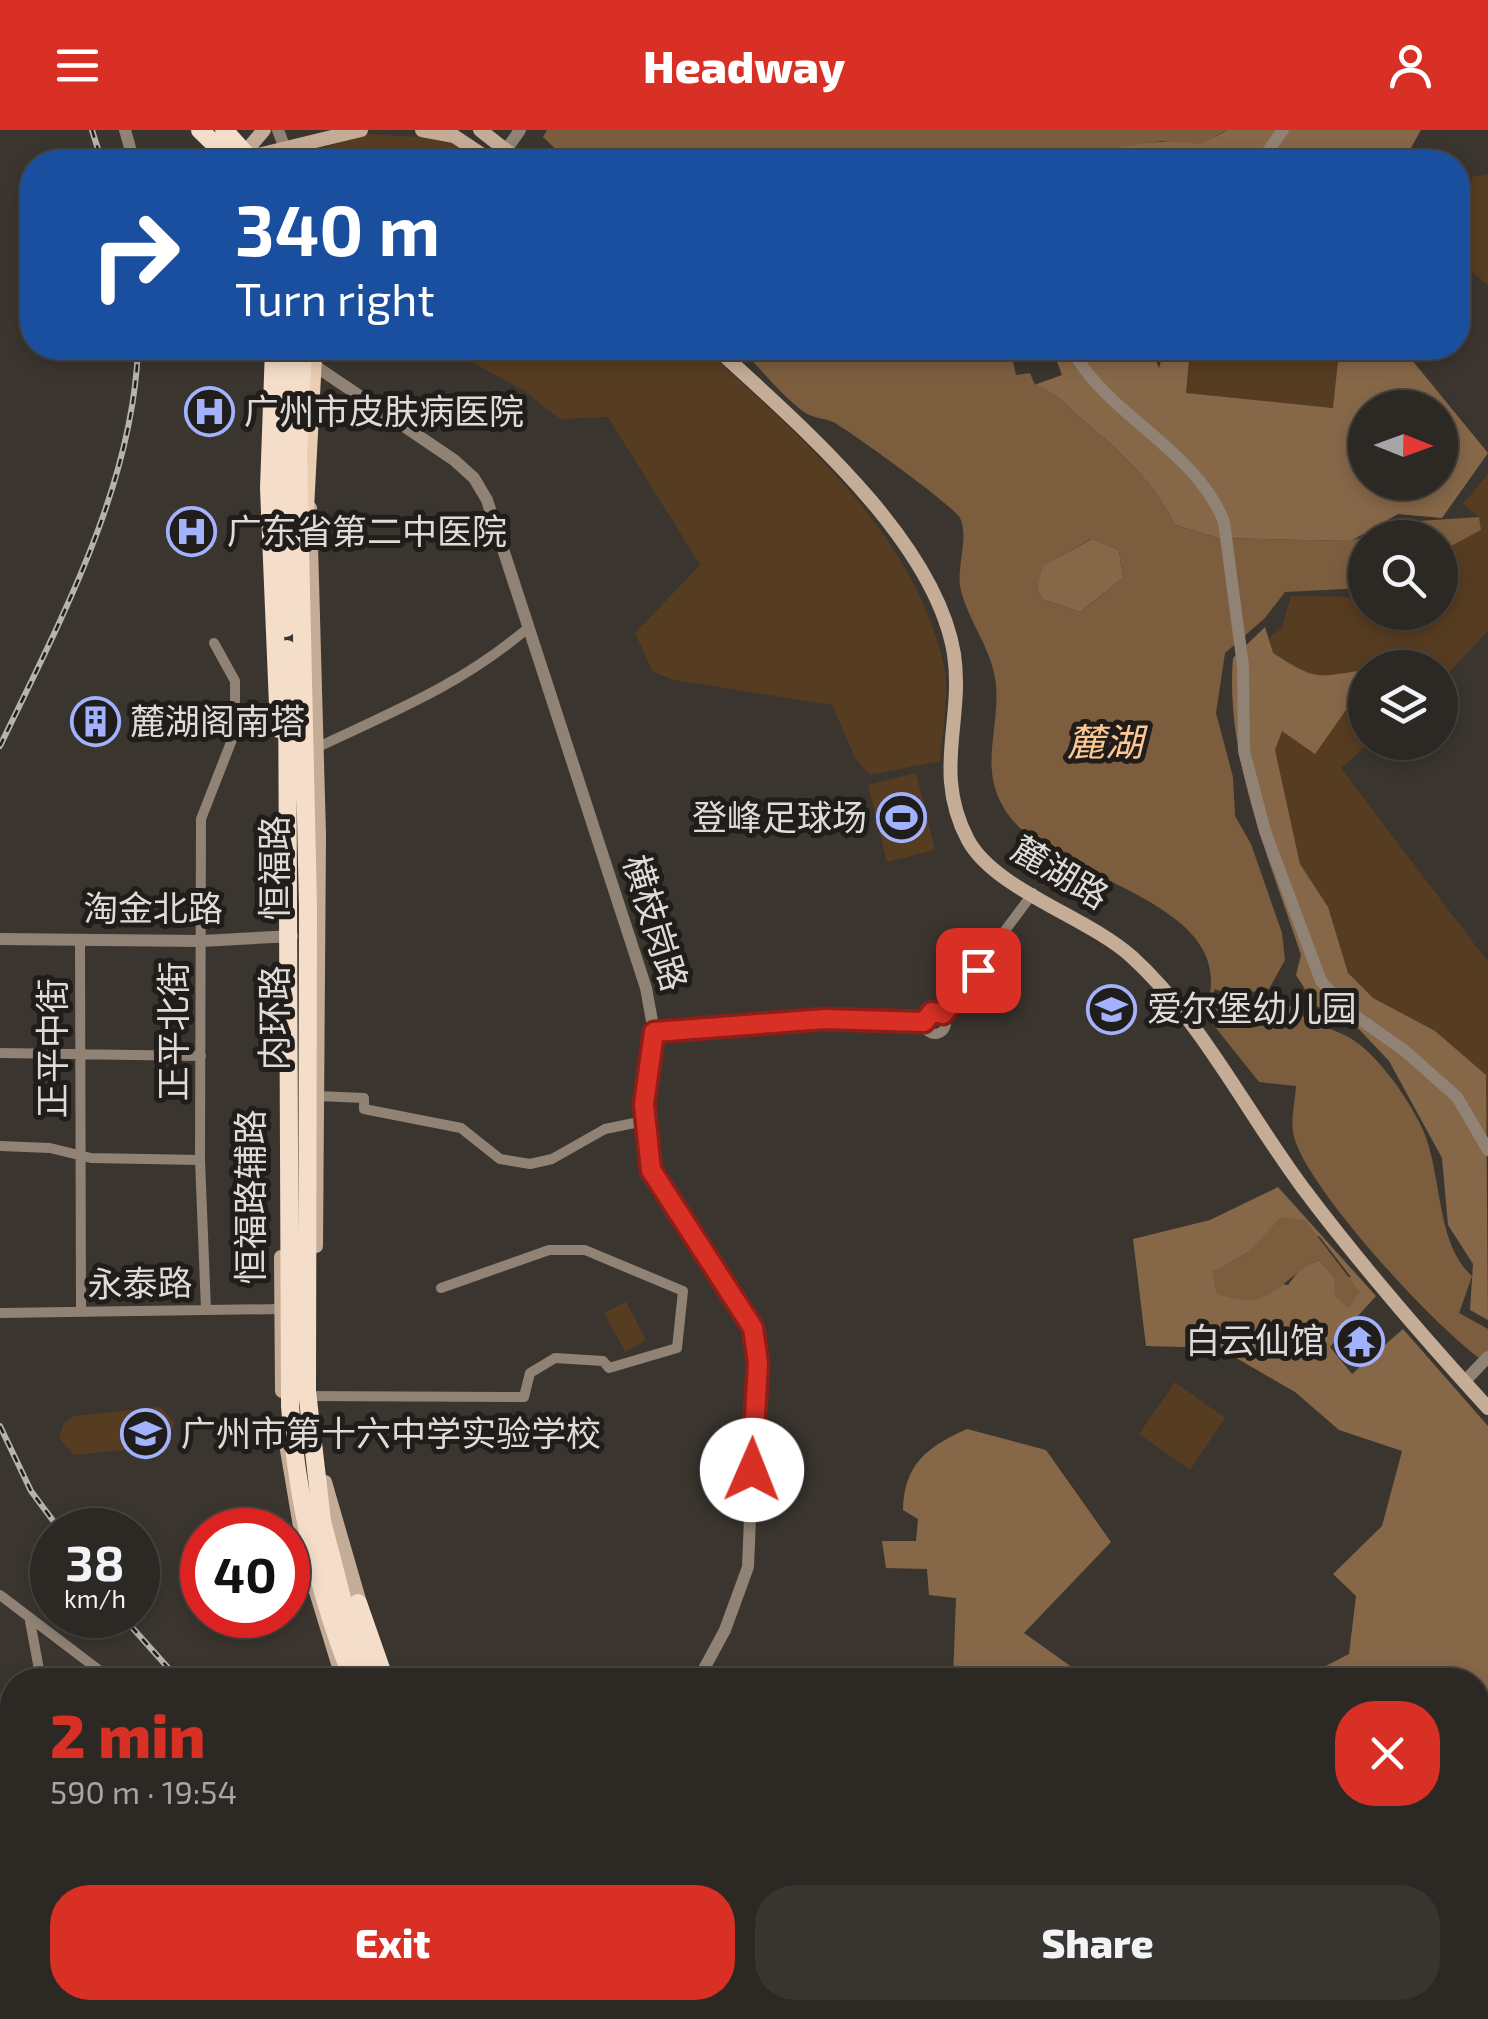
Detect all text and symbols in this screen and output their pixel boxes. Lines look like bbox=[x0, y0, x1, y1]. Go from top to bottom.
icon: menu bbox=[50, 38, 105, 93]
text: Headway bbox=[643, 38, 845, 92]
icon: person bbox=[1383, 38, 1438, 93]
text: 340 m bbox=[235, 186, 440, 270]
icon: right bbox=[70, 190, 200, 320]
text: Turn right bbox=[235, 271, 435, 325]
hospital icon: 广州市皮肤病医院 bbox=[183, 386, 235, 438]
place label: 广州市皮肤病医院 bbox=[244, 389, 524, 431]
north arrow bbox=[1348, 390, 1458, 500]
map controls bbox=[1348, 390, 1458, 760]
hospital icon: 广东省第二中医院 bbox=[166, 506, 218, 558]
place label: 广东省第二中医院 bbox=[227, 509, 507, 551]
button: search bbox=[1348, 520, 1458, 630]
button: layers bbox=[1348, 650, 1458, 760]
building icon: 麓湖阁南塔 bbox=[69, 696, 121, 748]
place label: 麓湖阁南塔 bbox=[130, 699, 305, 741]
water label: 麓湖 bbox=[1067, 718, 1148, 764]
sports icon: 登峰足球场 bbox=[876, 792, 928, 844]
place label: 登峰足球场 bbox=[692, 795, 867, 837]
street label: 恒福路 bbox=[252, 815, 294, 921]
street label: 麓湖路 bbox=[1005, 826, 1117, 916]
street label: 横枝岗路 bbox=[616, 849, 697, 996]
street label: 淘金北路 bbox=[83, 886, 223, 928]
pin bbox=[936, 928, 1021, 1013]
icon: arrive bbox=[951, 943, 1006, 998]
street label: 正平北街 bbox=[151, 961, 193, 1101]
street label: 内环路 bbox=[252, 965, 294, 1071]
street label: 正平中街 bbox=[30, 978, 72, 1118]
school or university icon: 爱尔堡幼儿园 bbox=[1086, 983, 1138, 1035]
place label: 爱尔堡幼儿园 bbox=[1147, 986, 1357, 1028]
street label: 恒福路辅路 bbox=[228, 1109, 270, 1285]
street label: 永泰路 bbox=[87, 1260, 193, 1304]
temple icon: 白云仙馆 bbox=[1334, 1315, 1386, 1367]
place label: 白云仙馆 bbox=[1185, 1318, 1325, 1360]
school or university icon: 广州市第十六中学实验学校 bbox=[120, 1408, 172, 1460]
place label: 广州市第十六中学实验学校 bbox=[181, 1411, 601, 1453]
position arrow bbox=[700, 1418, 804, 1522]
speed limit sign: 40 bbox=[180, 1508, 310, 1638]
text: 38 bbox=[65, 1531, 125, 1591]
text: km/h bbox=[64, 1583, 126, 1613]
text: 2 min bbox=[50, 1698, 205, 1770]
button: close bbox=[1335, 1701, 1440, 1806]
text: 590 m · 19:54 bbox=[50, 1772, 237, 1810]
button: Exit bbox=[50, 1885, 735, 2000]
button: Share bbox=[755, 1885, 1440, 2000]

